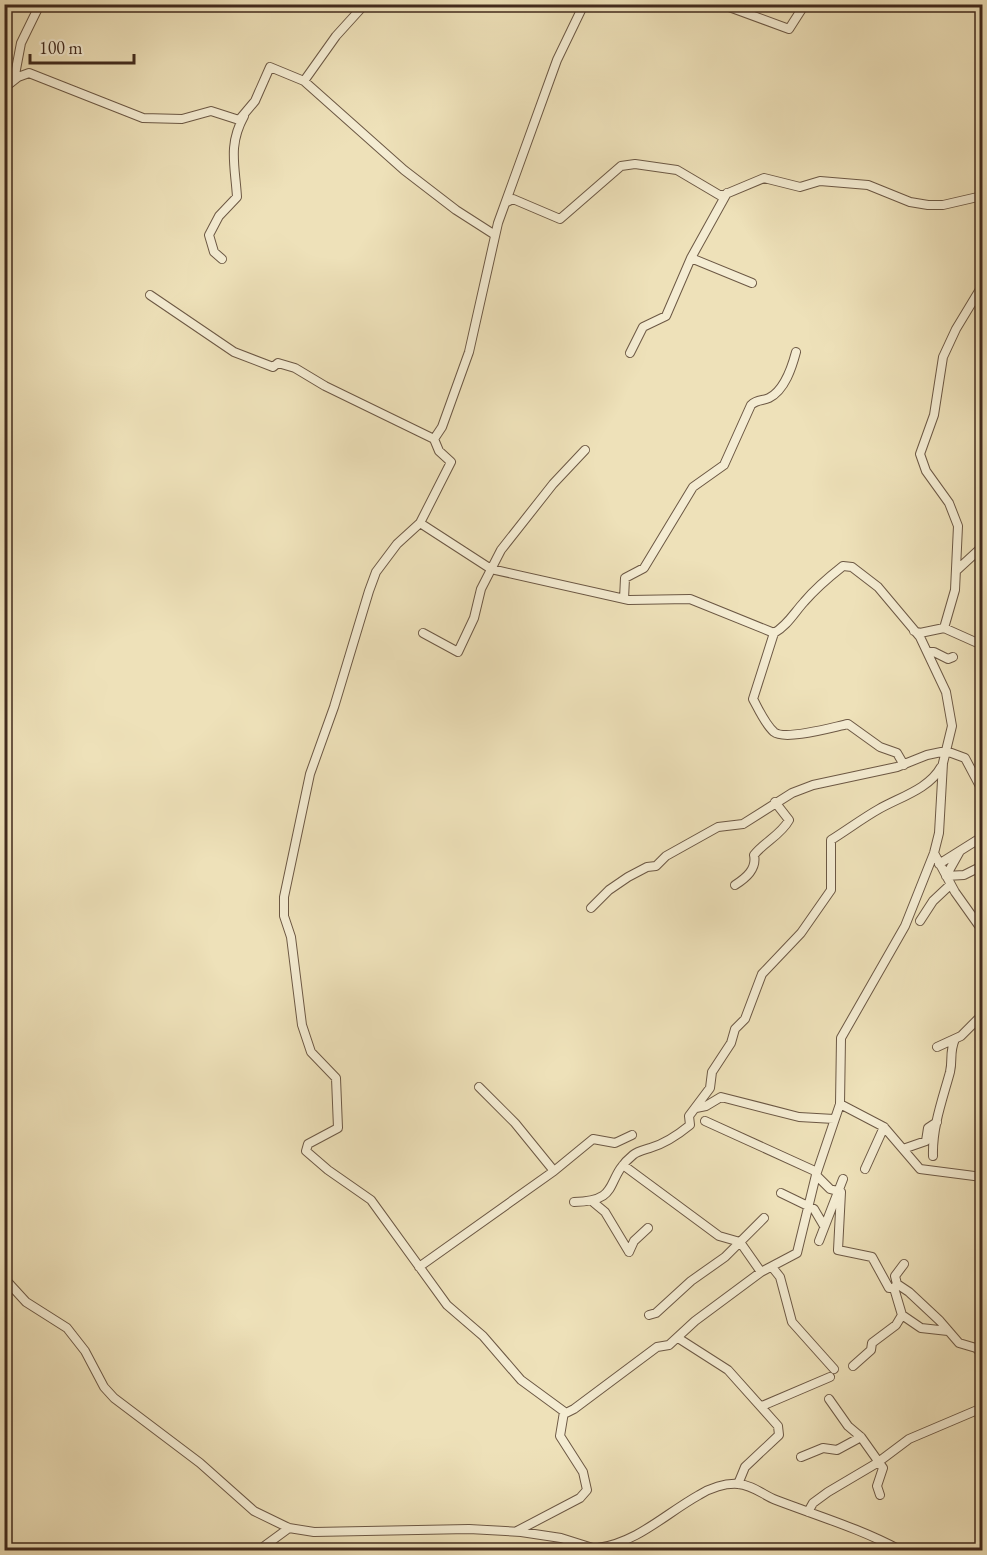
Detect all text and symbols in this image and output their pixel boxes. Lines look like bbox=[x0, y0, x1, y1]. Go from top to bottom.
scale bar bbox=[30, 27, 134, 65]
text: 100 m bbox=[39, 36, 83, 59]

